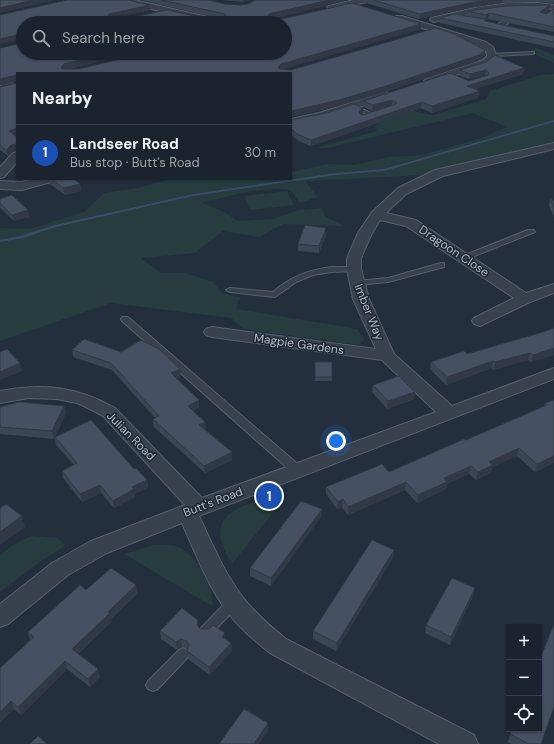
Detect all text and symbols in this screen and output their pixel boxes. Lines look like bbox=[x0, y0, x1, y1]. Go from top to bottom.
search box bbox=[16, 16, 292, 60]
icon: search bbox=[30, 27, 52, 49]
text: Search here bbox=[62, 28, 145, 48]
text: Nearby bbox=[32, 87, 92, 109]
text: Landseer Road bbox=[70, 134, 179, 154]
text: 1 bbox=[43, 144, 47, 161]
text: 30 m bbox=[244, 144, 276, 161]
text: Bus stop · Butt's Road bbox=[70, 154, 200, 171]
street label: Dragoon Close bbox=[416, 222, 492, 280]
street label: Imber Way bbox=[350, 281, 388, 343]
street label: Magpie Gardens bbox=[253, 330, 345, 358]
street label: Julian Road bbox=[103, 408, 159, 464]
your location bbox=[326, 431, 346, 451]
pin: 1 bbox=[256, 481, 282, 511]
street label: Butt's Road bbox=[181, 483, 245, 521]
map controls bbox=[506, 624, 542, 732]
button: + bbox=[506, 624, 542, 660]
button: − bbox=[506, 660, 542, 696]
button: locate bbox=[506, 696, 542, 732]

